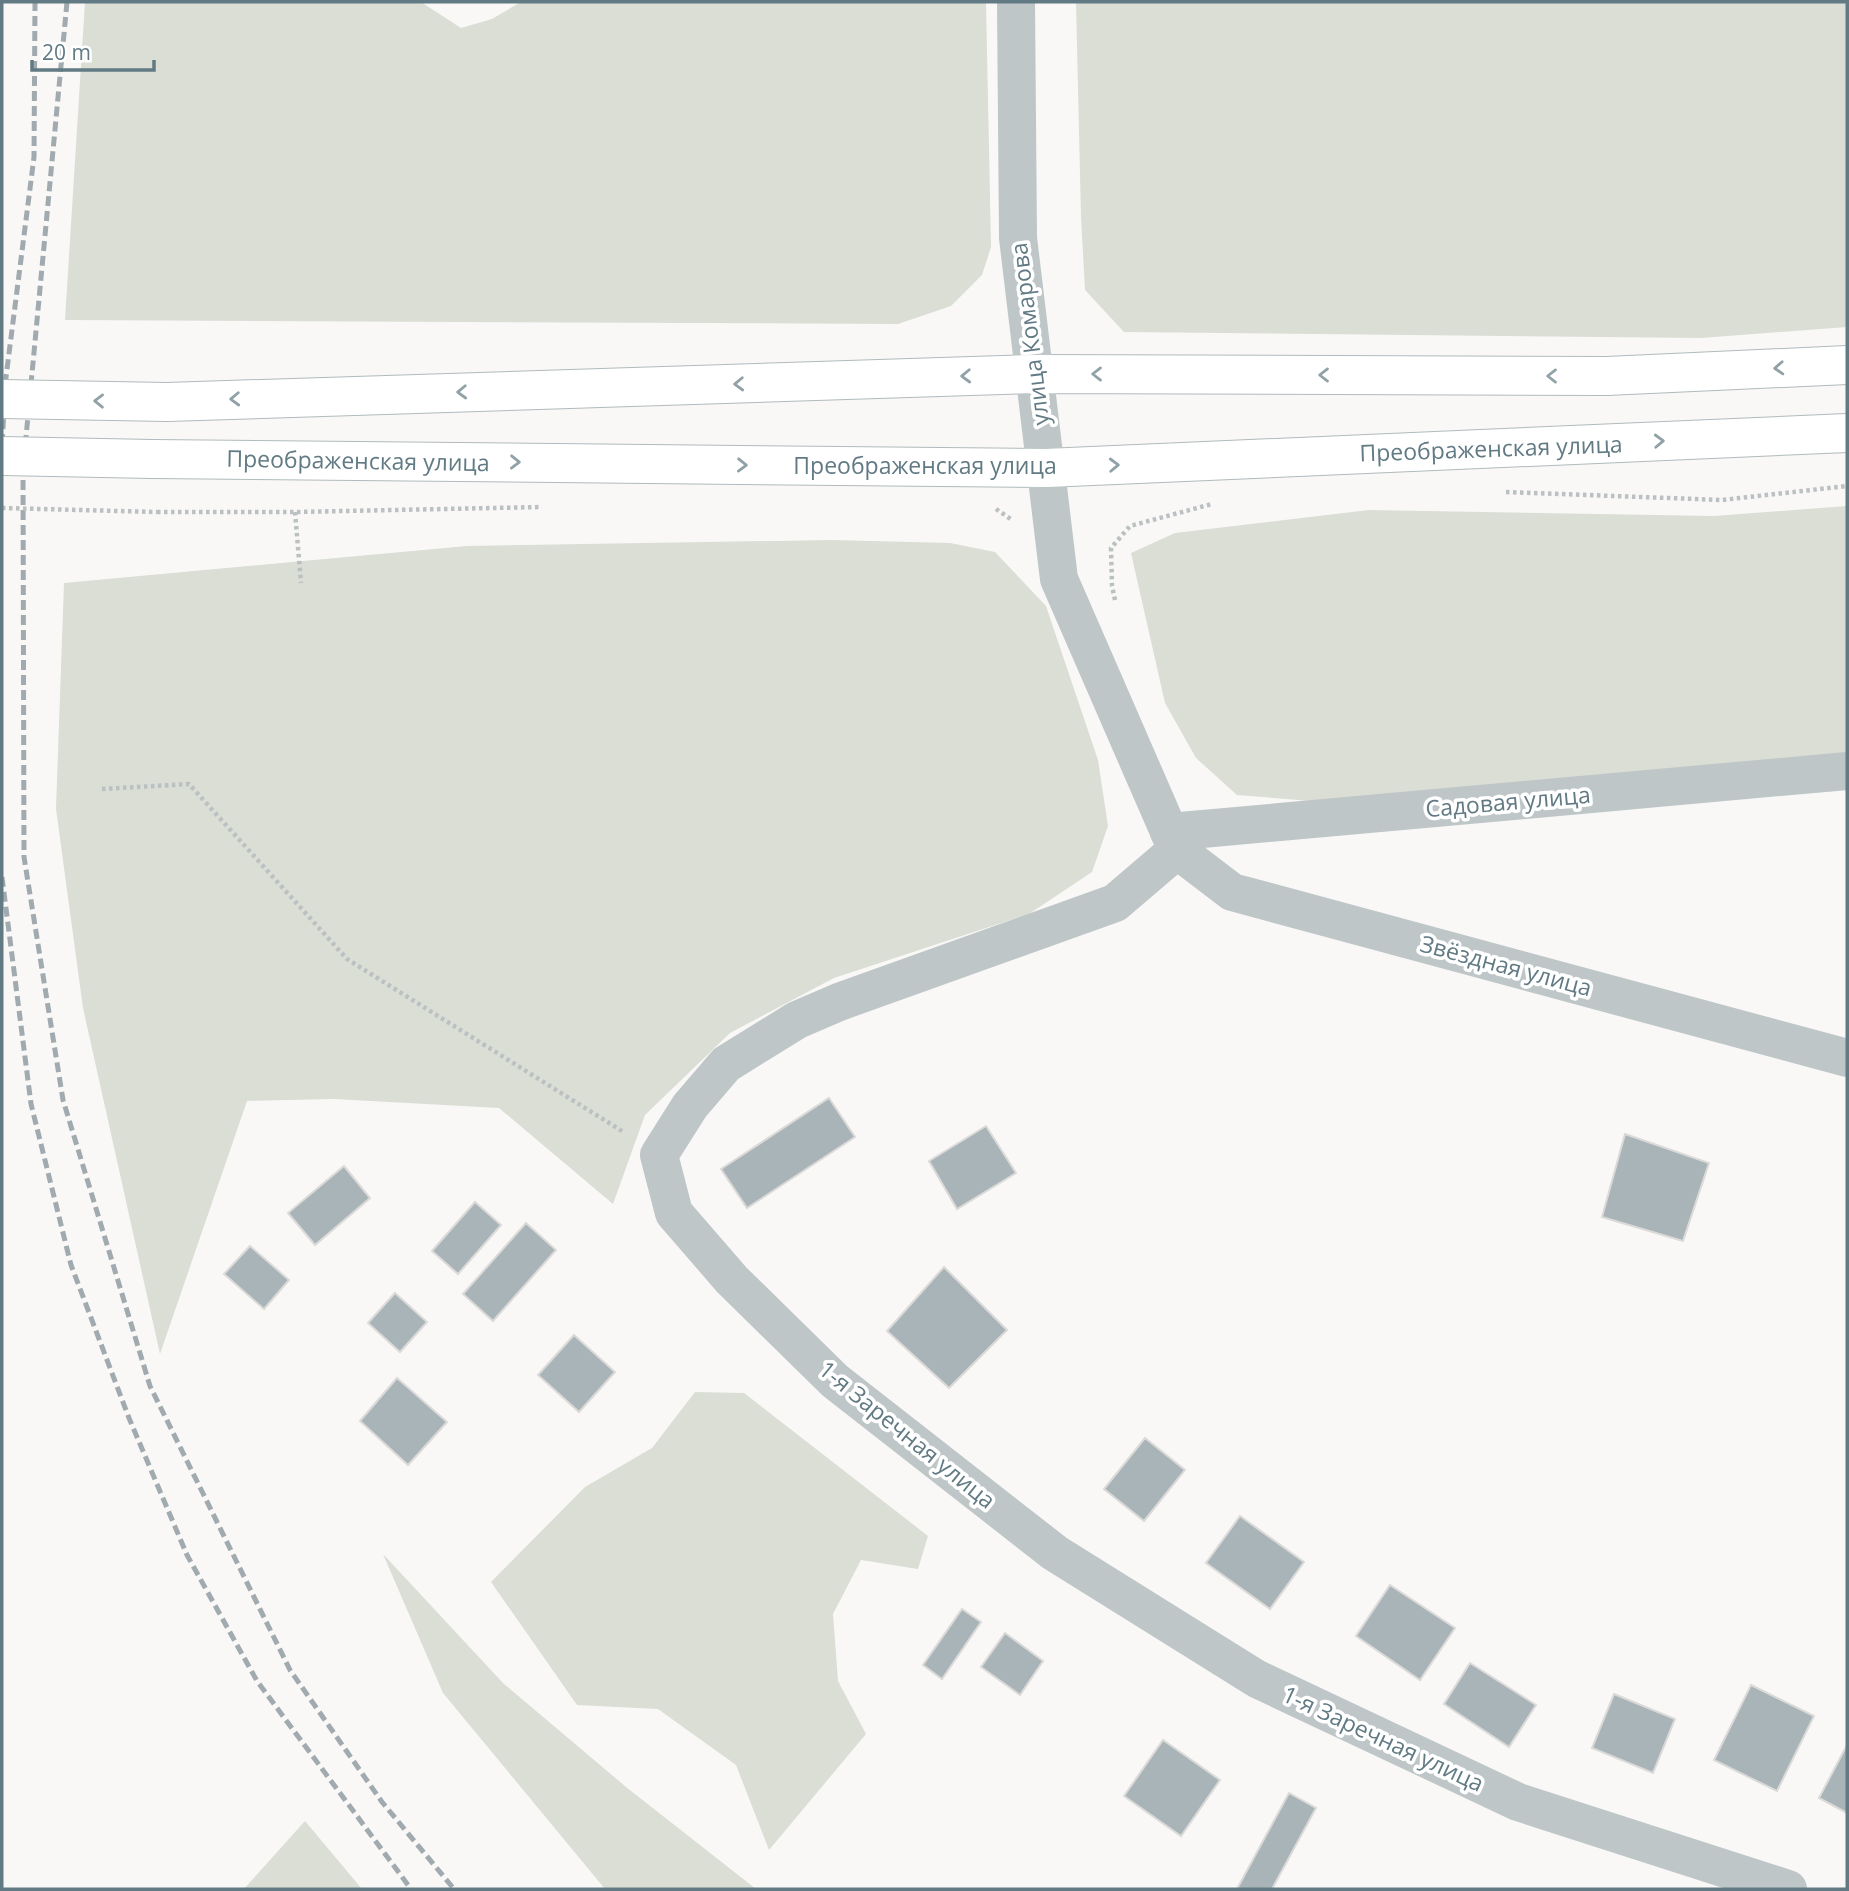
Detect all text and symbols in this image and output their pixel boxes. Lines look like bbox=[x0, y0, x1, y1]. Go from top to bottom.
scale bar bbox=[32, 28, 154, 72]
text: 20 m bbox=[42, 38, 91, 66]
street label: улица Комарова bbox=[1002, 241, 1056, 427]
one-way arrow bbox=[1773, 360, 1784, 375]
one-way arrow bbox=[1091, 366, 1102, 382]
one-way arrow bbox=[1319, 367, 1329, 383]
one-way arrow bbox=[1546, 368, 1557, 384]
one-way arrow bbox=[960, 369, 971, 384]
one-way arrow bbox=[733, 376, 744, 391]
one-way arrow bbox=[457, 385, 468, 400]
one-way arrow bbox=[229, 392, 240, 407]
one-way arrow bbox=[93, 393, 104, 408]
street label: Преображенская улица bbox=[1359, 427, 1623, 469]
one-way arrow bbox=[1654, 434, 1665, 449]
street label: Преображенская улица bbox=[226, 442, 490, 478]
street label: Преображенская улица bbox=[793, 449, 1057, 481]
one-way arrow bbox=[509, 455, 520, 470]
one-way arrow bbox=[737, 457, 748, 473]
one-way arrow bbox=[1109, 457, 1120, 472]
street label: Садовая улица bbox=[1424, 778, 1592, 824]
street label: Звёздная улица bbox=[1417, 927, 1596, 1003]
street label: 1-я Заречная улица bbox=[812, 1353, 1003, 1516]
street label: 1-я Заречная улица bbox=[1277, 1677, 1489, 1799]

